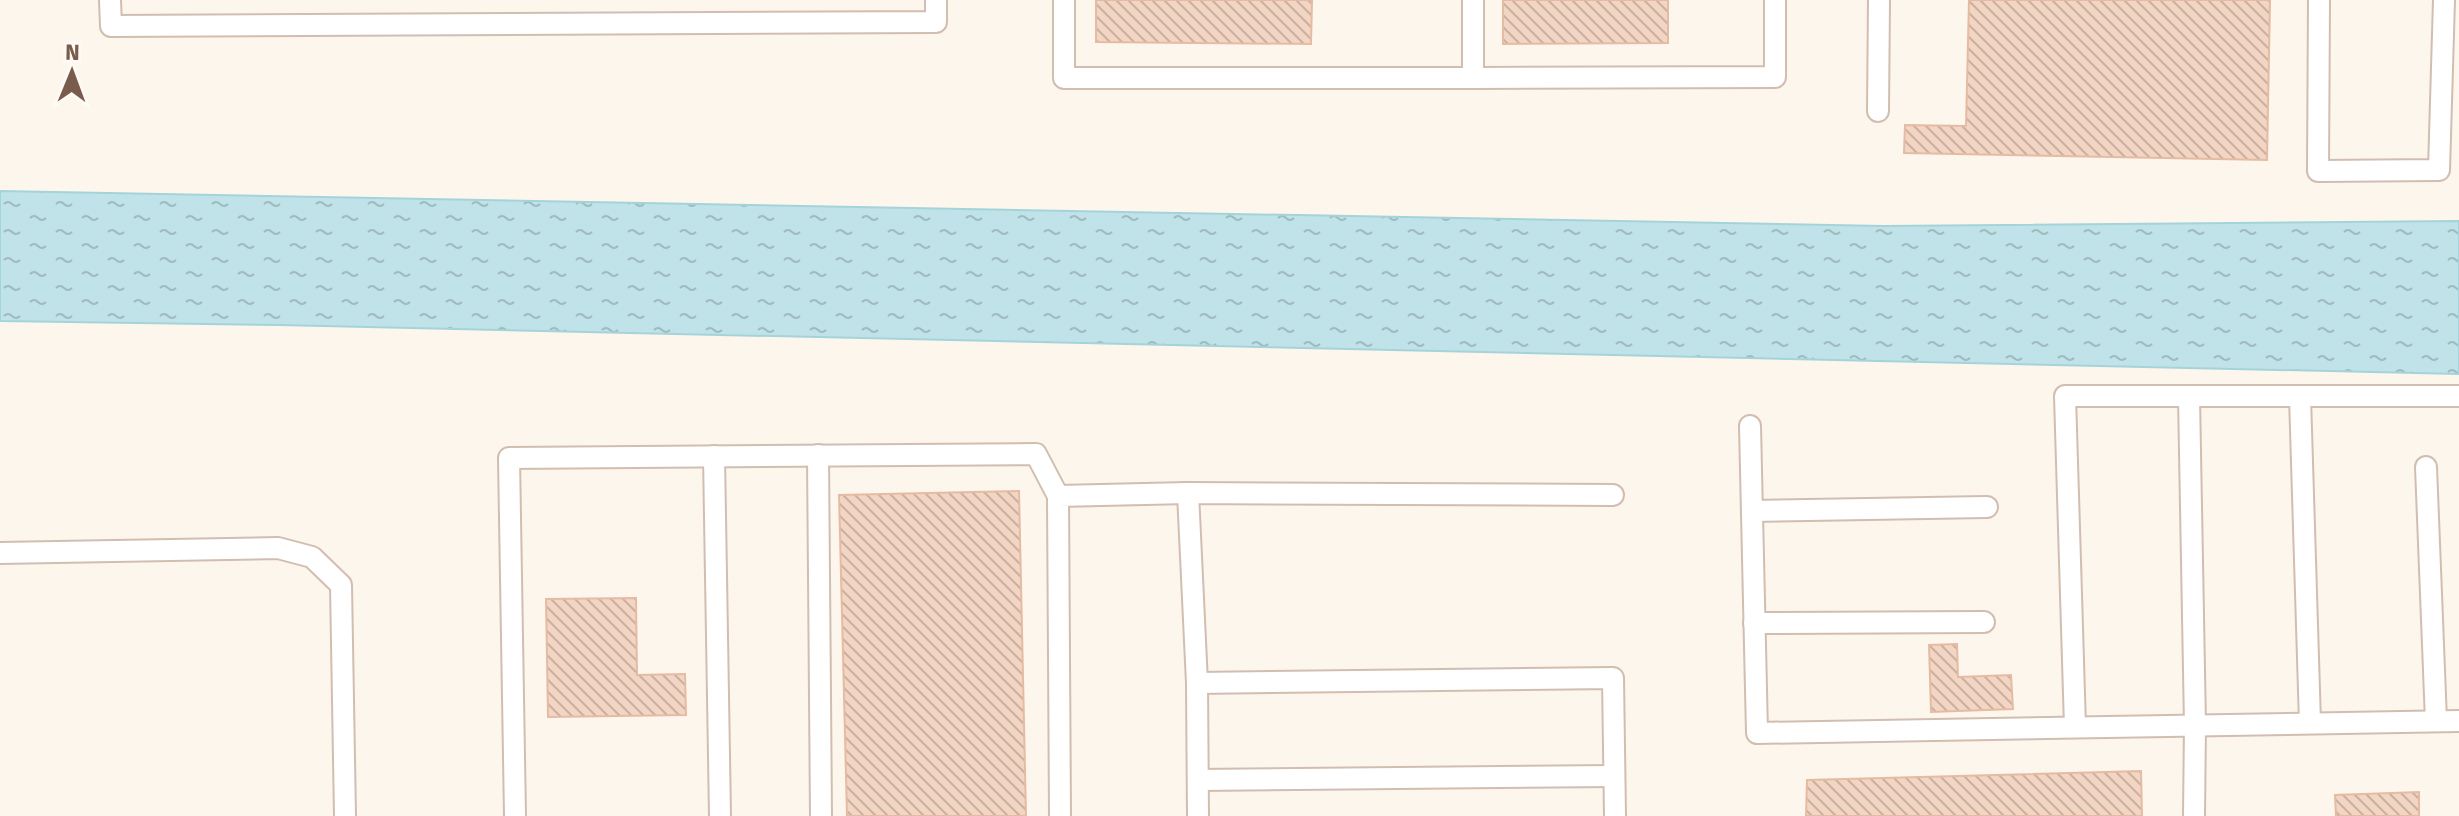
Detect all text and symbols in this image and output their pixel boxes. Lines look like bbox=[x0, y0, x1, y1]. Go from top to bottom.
north arrow bbox=[32, 32, 112, 112]
text: N bbox=[65, 39, 80, 66]

